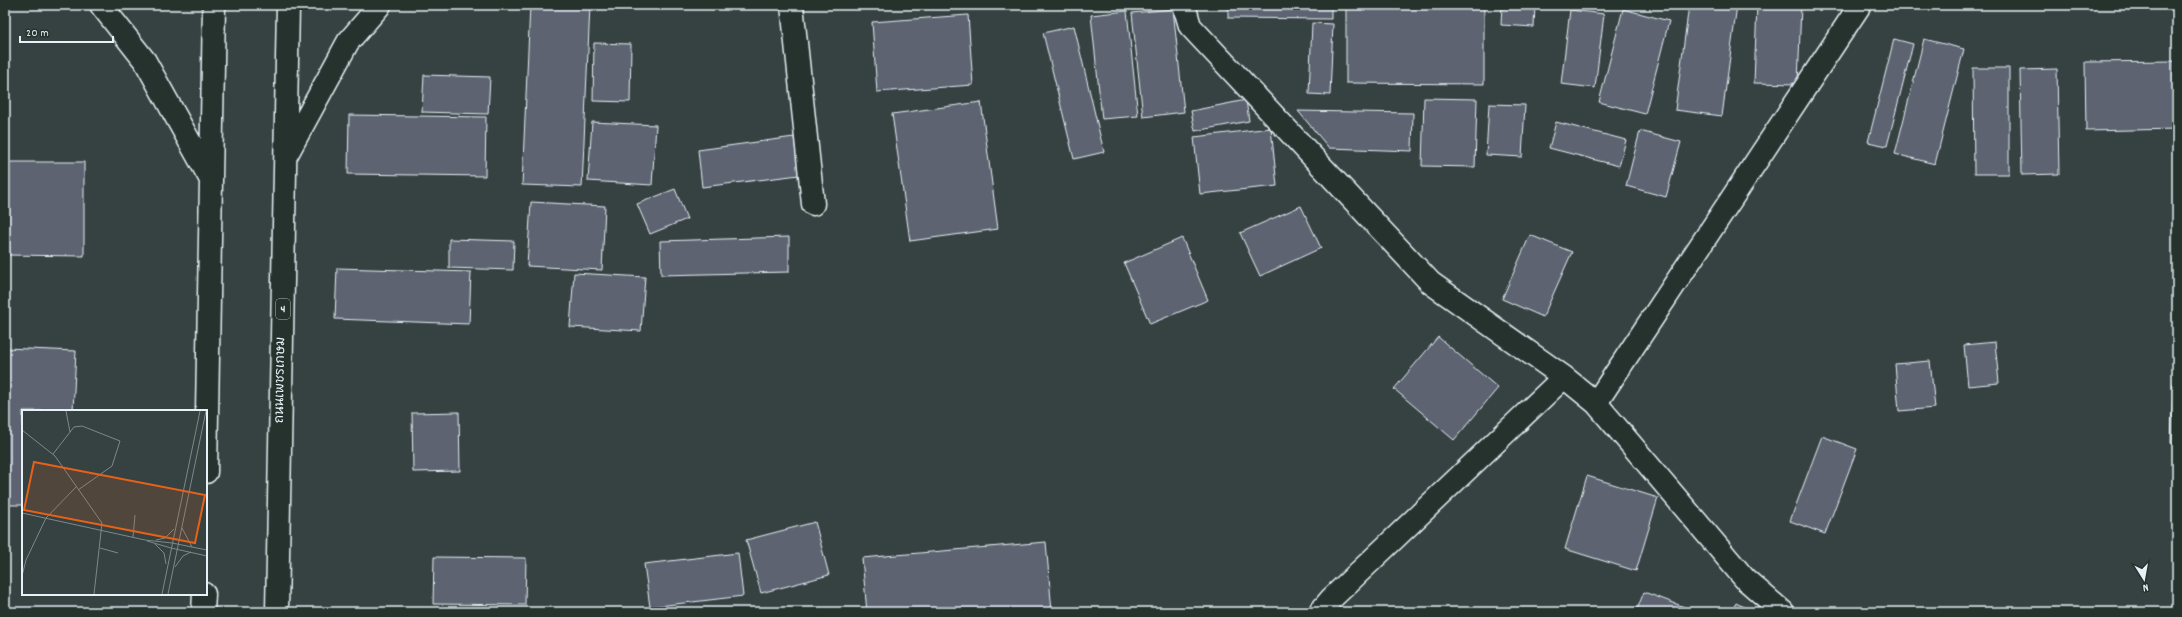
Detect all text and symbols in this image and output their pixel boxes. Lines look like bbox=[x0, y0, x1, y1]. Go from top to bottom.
scale bar bbox=[20, 18, 113, 44]
text: 20 m bbox=[26, 25, 49, 42]
road number: 4 bbox=[276, 299, 290, 319]
street label: ถนนเพชรเกษม bbox=[271, 337, 291, 423]
inset map bbox=[22, 410, 207, 595]
north arrow bbox=[2124, 559, 2164, 599]
text: N bbox=[2141, 578, 2150, 595]

